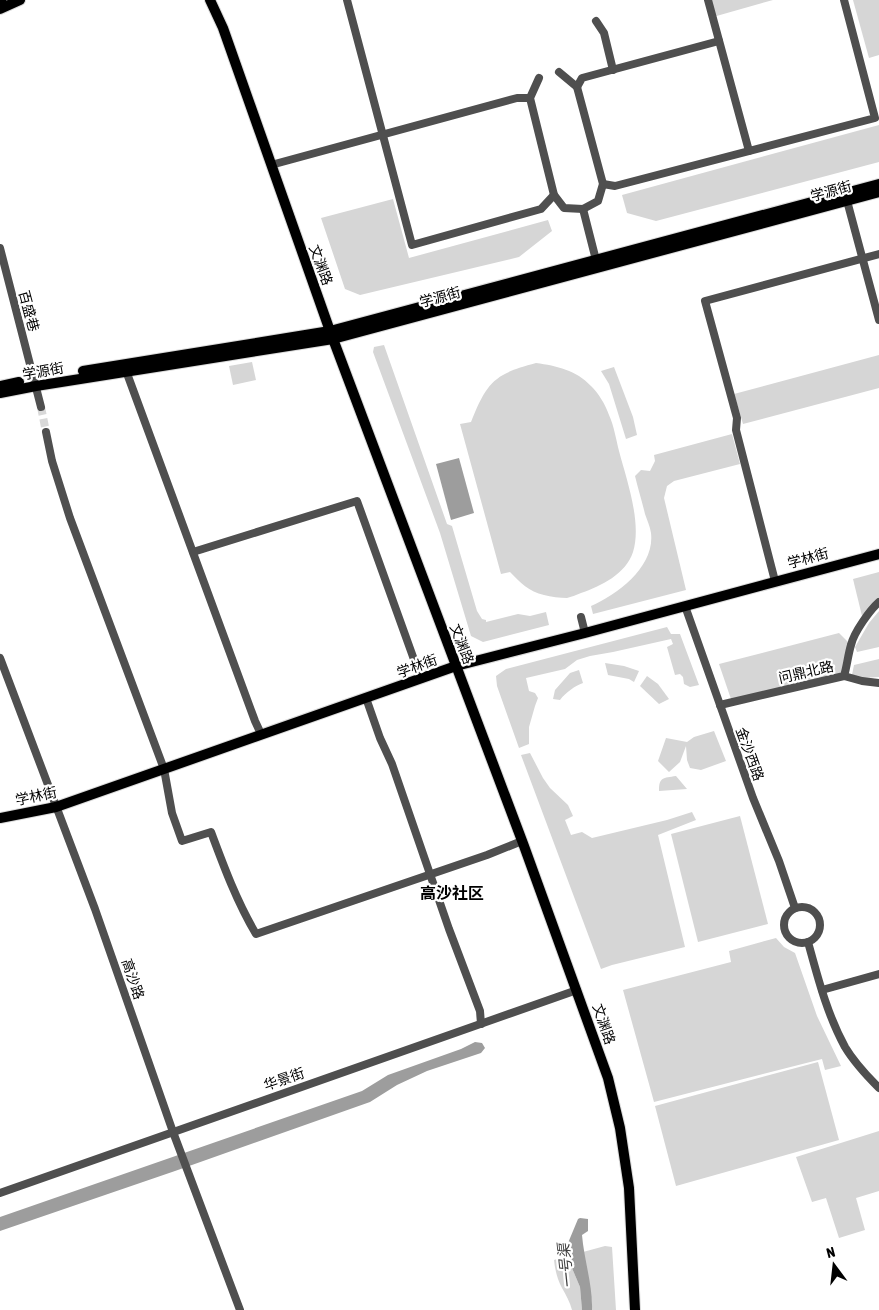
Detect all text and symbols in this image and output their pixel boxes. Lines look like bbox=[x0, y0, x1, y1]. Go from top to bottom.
street label: 学源街 bbox=[809, 178, 853, 204]
street label: 文渊路 bbox=[306, 243, 336, 287]
street label: 学源街 bbox=[418, 284, 462, 310]
street label: 百盛巷 bbox=[16, 289, 42, 333]
street label: 学源街 bbox=[21, 359, 65, 383]
street label: 学林街 bbox=[786, 545, 830, 571]
street label: 文渊路 bbox=[447, 622, 477, 666]
street label: 学林街 bbox=[395, 651, 439, 681]
street label: 问鼎北路 bbox=[777, 658, 835, 686]
street label: 金沙西路 bbox=[733, 725, 767, 783]
street label: 学林街 bbox=[14, 784, 58, 808]
district label: 高沙社区 bbox=[420, 884, 484, 902]
street label: 高沙路 bbox=[119, 957, 147, 1001]
street label: 文渊路 bbox=[590, 1002, 618, 1046]
street label: 华景街 bbox=[262, 1065, 306, 1093]
north arrow bbox=[809, 1240, 859, 1290]
water label: 一号渠 bbox=[554, 1241, 576, 1289]
text: N bbox=[825, 1244, 837, 1261]

